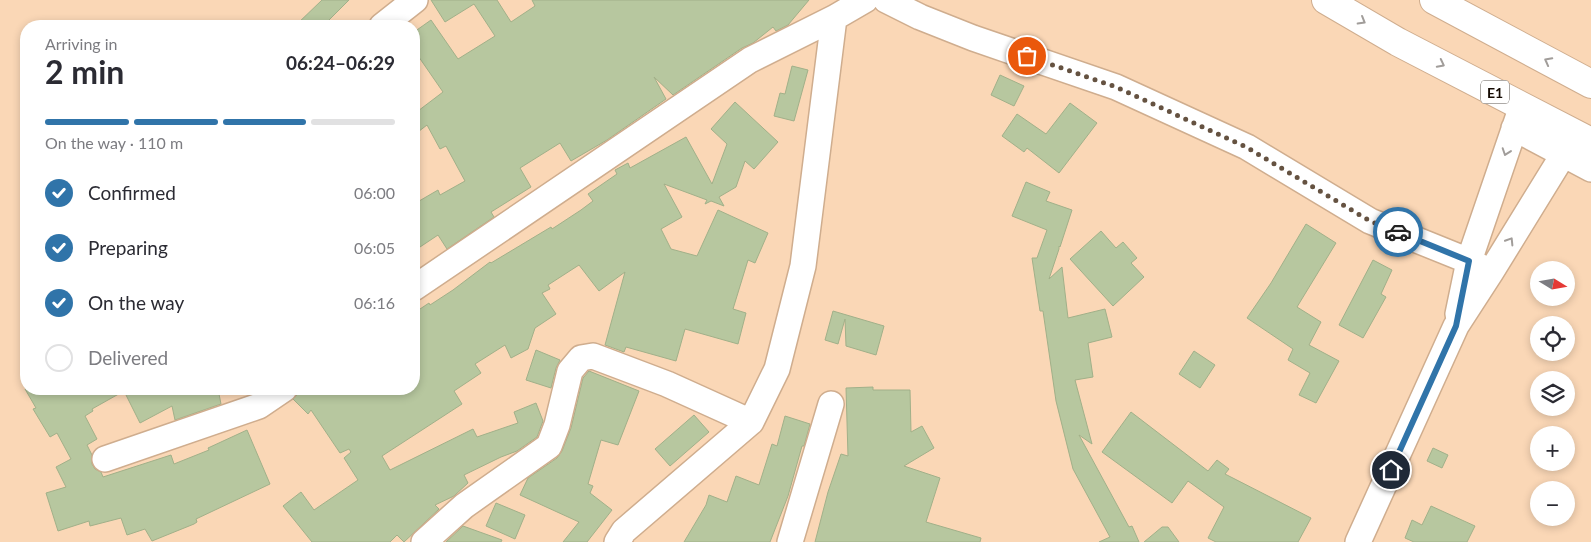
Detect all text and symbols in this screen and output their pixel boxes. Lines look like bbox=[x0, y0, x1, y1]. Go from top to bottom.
one-way arrow bbox=[1357, 14, 1366, 24]
text: Arriving in bbox=[45, 34, 118, 53]
pin bbox=[1006, 35, 1048, 77]
icon: bag bbox=[1013, 42, 1041, 70]
text: 06:24–06:29 bbox=[286, 51, 395, 74]
text: 2 min bbox=[45, 52, 124, 91]
one-way arrow bbox=[1544, 57, 1553, 67]
one-way arrow bbox=[1436, 58, 1445, 68]
road number: E1 bbox=[1481, 80, 1509, 104]
text: On the way · 110 m bbox=[45, 133, 183, 152]
one-way arrow bbox=[1502, 147, 1512, 156]
icon: check bbox=[45, 179, 73, 207]
text: Confirmed bbox=[88, 181, 176, 204]
text: 06:00 bbox=[354, 183, 395, 202]
courier bbox=[1373, 207, 1423, 257]
icon: car bbox=[1384, 218, 1412, 246]
icon: check bbox=[45, 234, 73, 262]
text: Preparing bbox=[88, 236, 168, 259]
one-way arrow bbox=[1504, 237, 1514, 246]
text: 06:05 bbox=[354, 238, 395, 257]
north arrow bbox=[1530, 261, 1575, 306]
map controls bbox=[1530, 261, 1575, 526]
icon: check bbox=[45, 289, 73, 317]
text: On the way bbox=[88, 291, 184, 314]
text: 06:16 bbox=[354, 293, 395, 312]
button: locate bbox=[1530, 316, 1575, 361]
text: Delivered bbox=[88, 346, 168, 369]
button: layers bbox=[1530, 371, 1575, 416]
button: + bbox=[1530, 426, 1575, 471]
pin bbox=[1370, 449, 1412, 491]
icon: home bbox=[1377, 456, 1405, 484]
button: − bbox=[1530, 481, 1575, 526]

